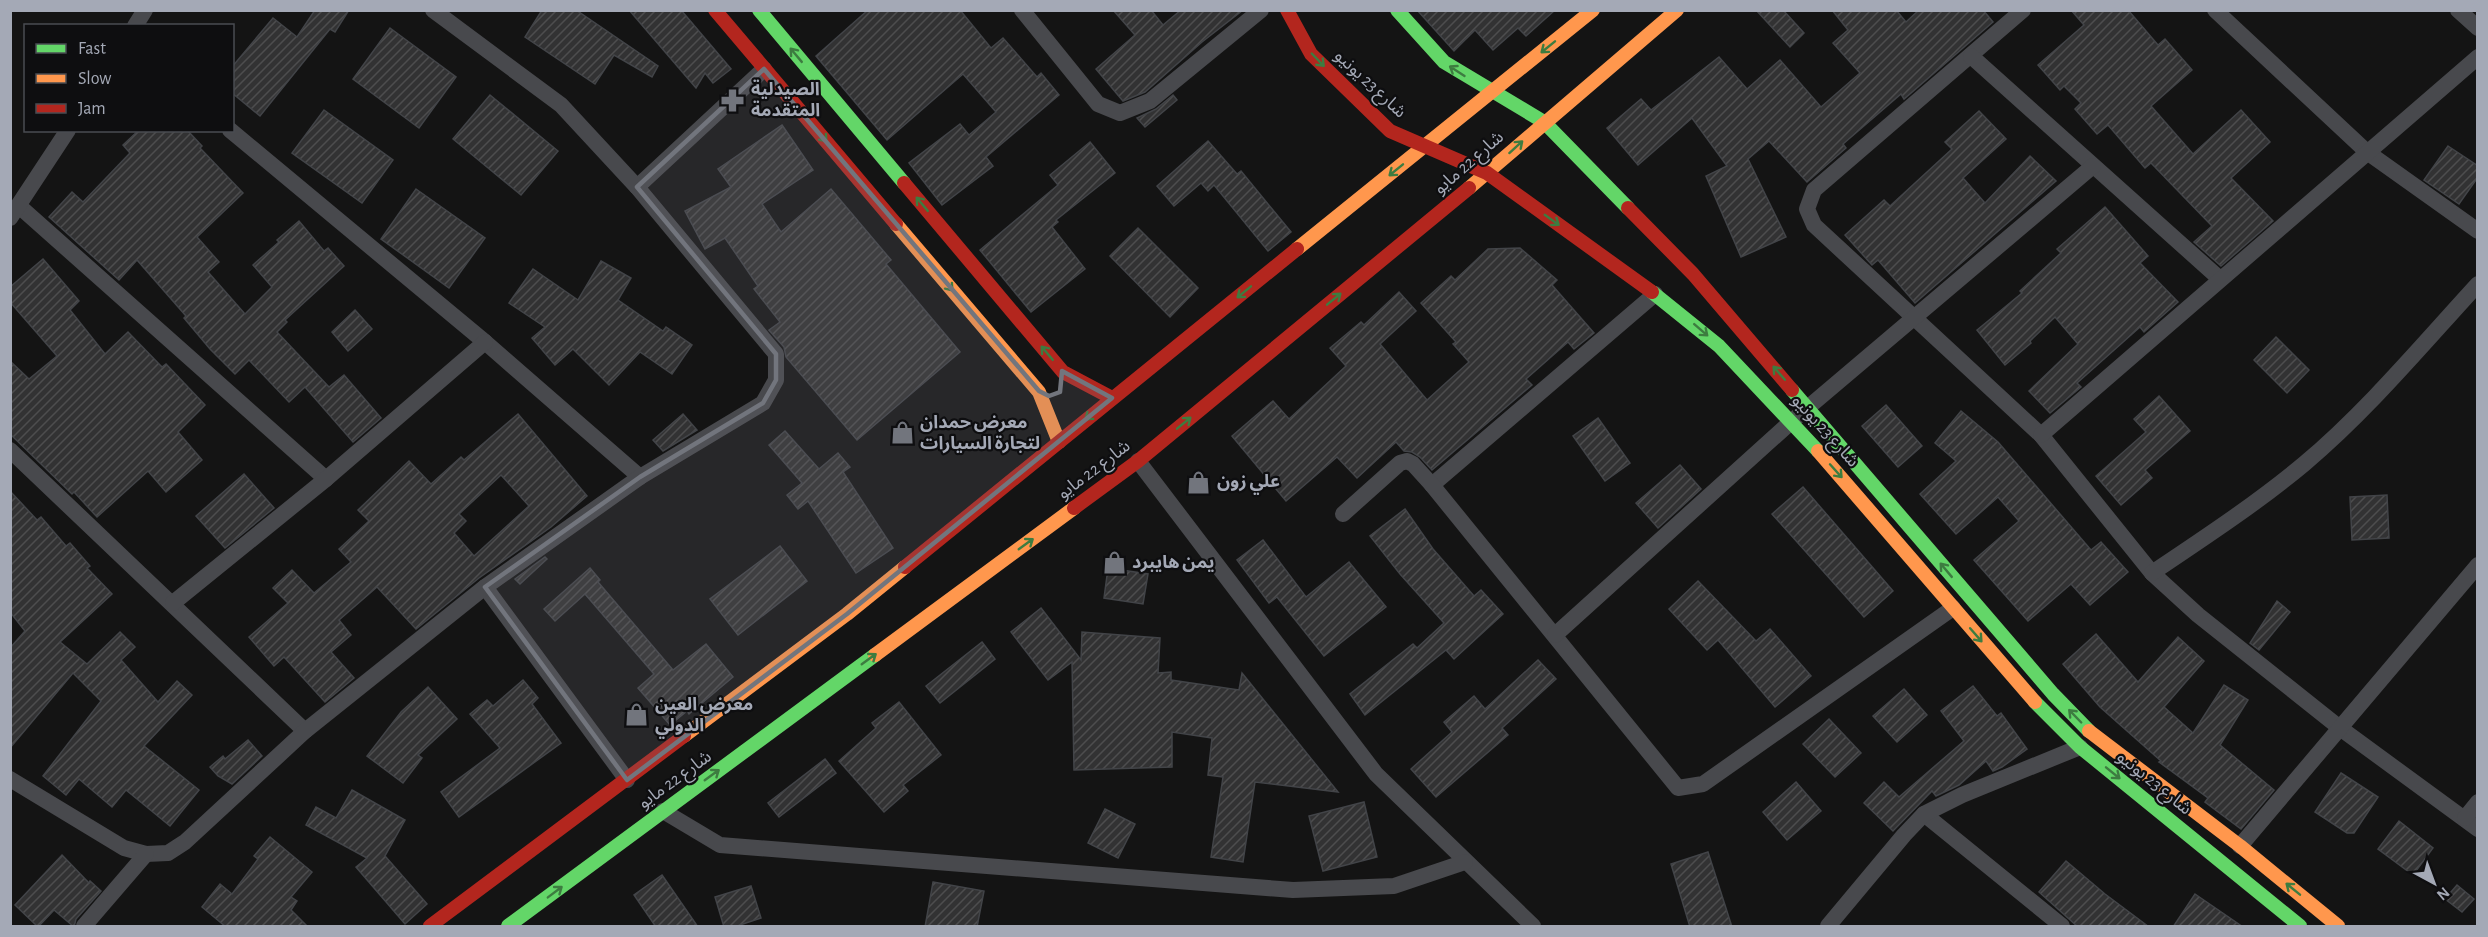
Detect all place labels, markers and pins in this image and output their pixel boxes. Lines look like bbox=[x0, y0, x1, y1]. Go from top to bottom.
place label: الصيدلية المتقدمة bbox=[751, 79, 820, 120]
pharmacy icon: الصيدلية المتقدمة bbox=[720, 87, 746, 113]
place label: معرض حمدان لتجارة السيارات bbox=[920, 414, 1040, 454]
shop icon: معرض حمدان لتجارة السيارات bbox=[889, 420, 915, 446]
shop icon: علي زون bbox=[1186, 469, 1212, 495]
place label: علي زون bbox=[1217, 473, 1280, 495]
shop icon: يمن هايبرد bbox=[1101, 550, 1127, 576]
place label: يمن هايبرد bbox=[1132, 554, 1214, 573]
place label: معرض العين الدولي bbox=[655, 696, 753, 739]
shop icon: معرض العين الدولي bbox=[624, 702, 650, 728]

